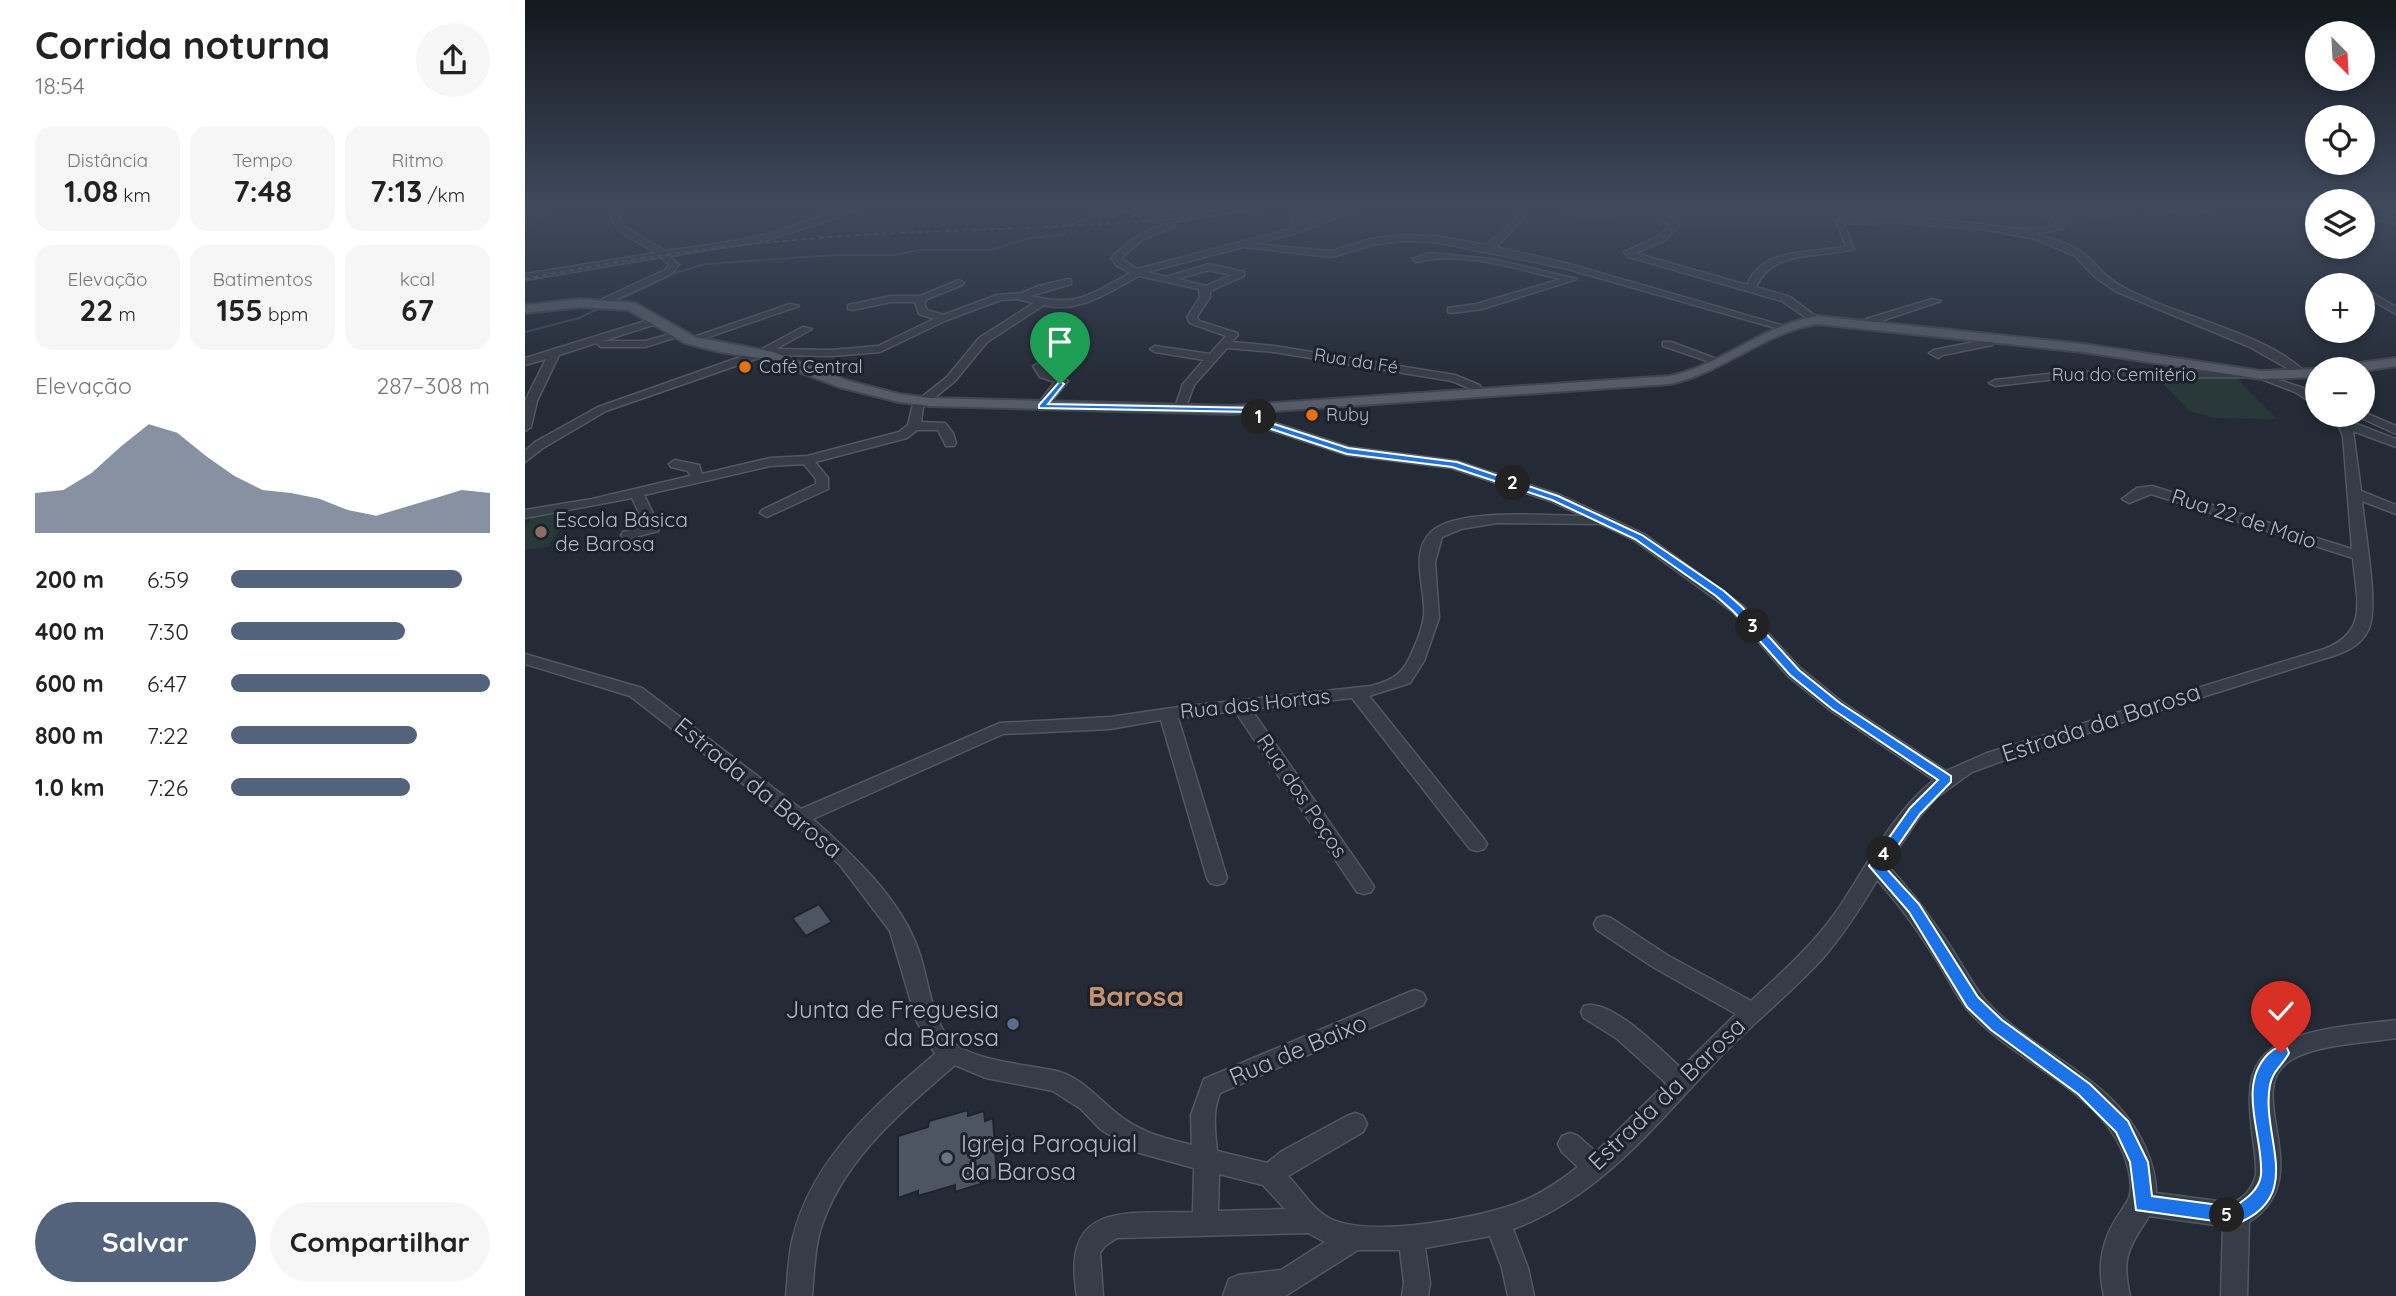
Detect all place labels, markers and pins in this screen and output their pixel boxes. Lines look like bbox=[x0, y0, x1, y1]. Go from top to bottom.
pin bbox=[1030, 312, 1090, 384]
place label: Café Central bbox=[759, 355, 863, 378]
marker: Café Central bbox=[737, 359, 753, 375]
pin: 1 bbox=[1241, 400, 1277, 434]
place label: Ruby bbox=[1326, 403, 1369, 426]
marker: Ruby bbox=[1304, 407, 1320, 423]
pin: 2 bbox=[1495, 466, 1531, 500]
place label: Escola Básica de Barosa bbox=[555, 506, 688, 556]
marker: Escola Básica de Barosa bbox=[533, 524, 549, 540]
pin: 3 bbox=[1735, 608, 1771, 644]
pin: 4 bbox=[1867, 836, 1901, 872]
pin bbox=[2251, 981, 2311, 1053]
place label: Junta de Freguesia da Barosa bbox=[785, 994, 999, 1052]
marker: Junta de Freguesia da Barosa bbox=[1005, 1016, 1021, 1032]
place label: Igreja Paroquial da Barosa bbox=[961, 1128, 1137, 1186]
marker: Igreja Paroquial da Barosa bbox=[939, 1150, 955, 1166]
pin: 5 bbox=[2209, 1198, 2245, 1232]

